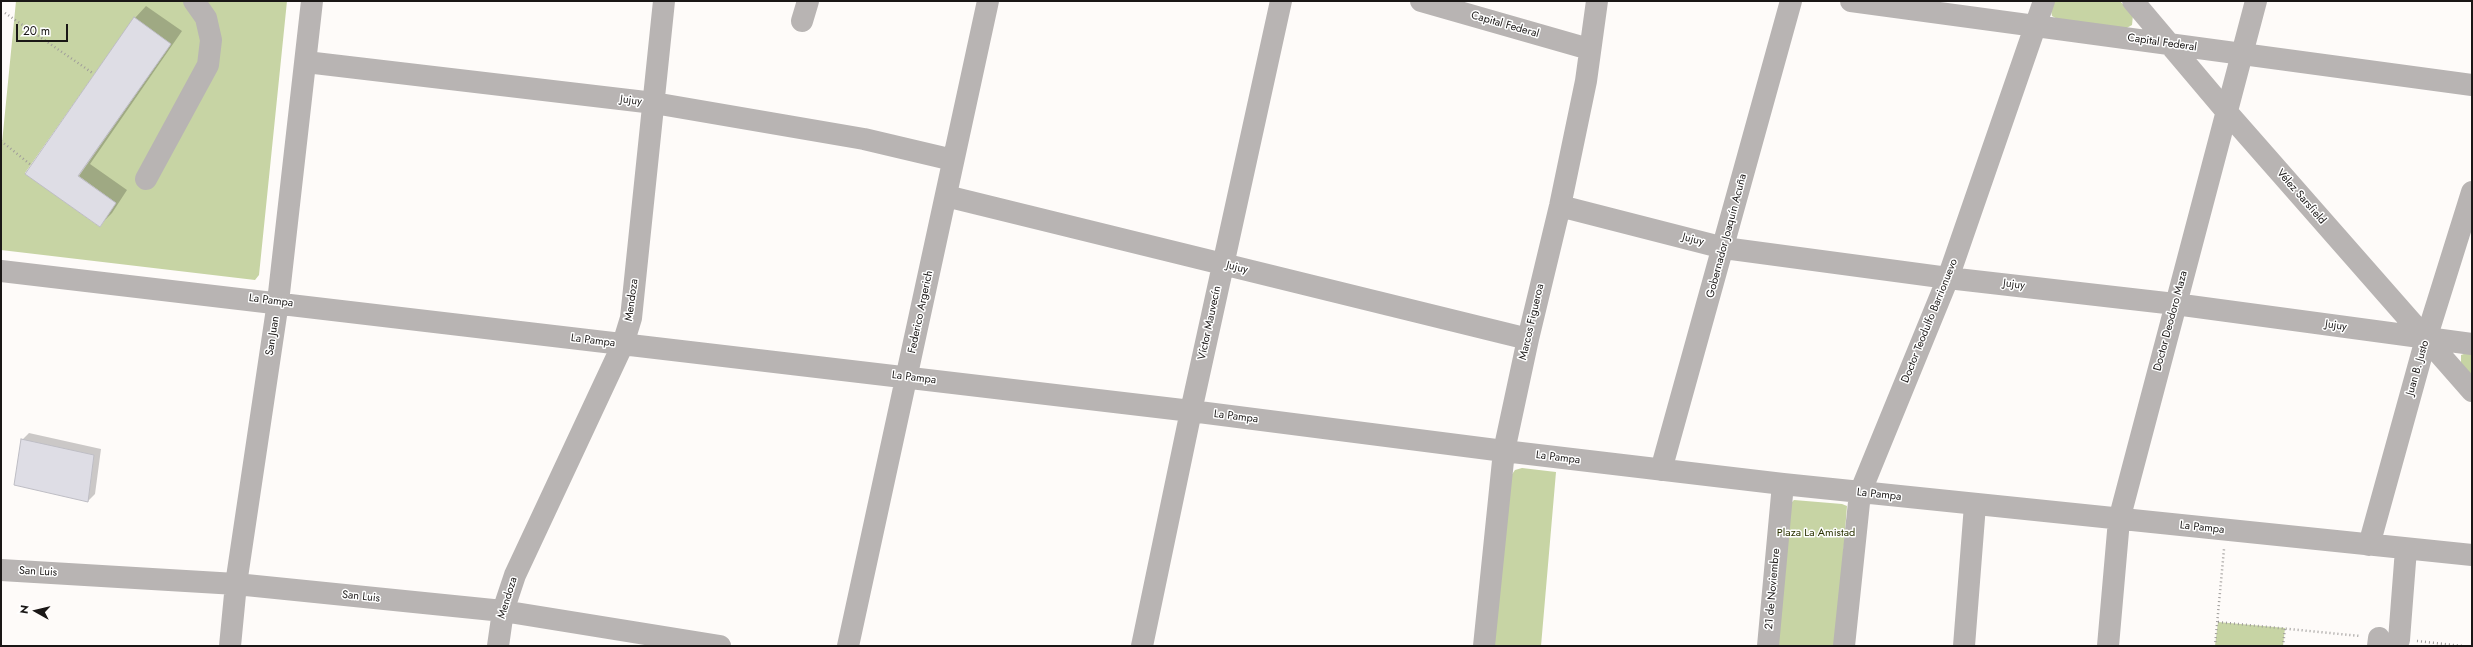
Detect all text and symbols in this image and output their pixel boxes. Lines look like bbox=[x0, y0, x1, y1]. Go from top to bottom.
street label: Capital Federal bbox=[1469, 9, 1541, 41]
scale bar bbox=[18, 16, 70, 42]
text: 20 m bbox=[23, 22, 50, 40]
street label: Capital Federal bbox=[2126, 32, 2198, 54]
street label: Jujuy bbox=[619, 93, 643, 109]
street label: Vélez Sarsfield bbox=[2274, 167, 2328, 227]
street label: Gobernador Joaquín Acuña bbox=[1704, 173, 1750, 299]
street label: Jujuy bbox=[1681, 231, 1705, 249]
street label: Doctor Teodulfo Barrionuevo bbox=[1899, 257, 1961, 385]
street label: Jujuy bbox=[1225, 259, 1249, 277]
street label: Federico Argerich bbox=[906, 269, 936, 355]
street label: Doctor Deodoro Maza bbox=[2151, 269, 2191, 373]
street label: Jujuy bbox=[2002, 277, 2026, 293]
street label: Mendoza bbox=[622, 278, 642, 322]
street label: Marcos Figueroa bbox=[1517, 283, 1547, 361]
street label: Víctor Mauvecín bbox=[1196, 285, 1224, 361]
street label: La Pampa bbox=[248, 292, 294, 310]
street label: San Juan bbox=[263, 315, 283, 357]
street label: Jujuy bbox=[2324, 318, 2348, 334]
street label: La Pampa bbox=[570, 332, 616, 350]
street label: Juan B. Justo bbox=[2404, 339, 2432, 397]
street label: La Pampa bbox=[891, 369, 937, 387]
street label: La Pampa bbox=[1213, 408, 1259, 426]
street label: La Pampa bbox=[1535, 449, 1581, 467]
street label: La Pampa bbox=[1856, 486, 1902, 504]
street label: La Pampa bbox=[2179, 519, 2225, 537]
park label: Plaza La Amistad bbox=[1777, 526, 1855, 540]
street label: 21 de Noviembre bbox=[1763, 548, 1783, 630]
street label: San Luis bbox=[19, 564, 57, 580]
street label: Mendoza bbox=[495, 576, 521, 620]
street label: San Luis bbox=[341, 588, 381, 606]
north arrow bbox=[16, 591, 56, 631]
text: N bbox=[16, 604, 33, 615]

